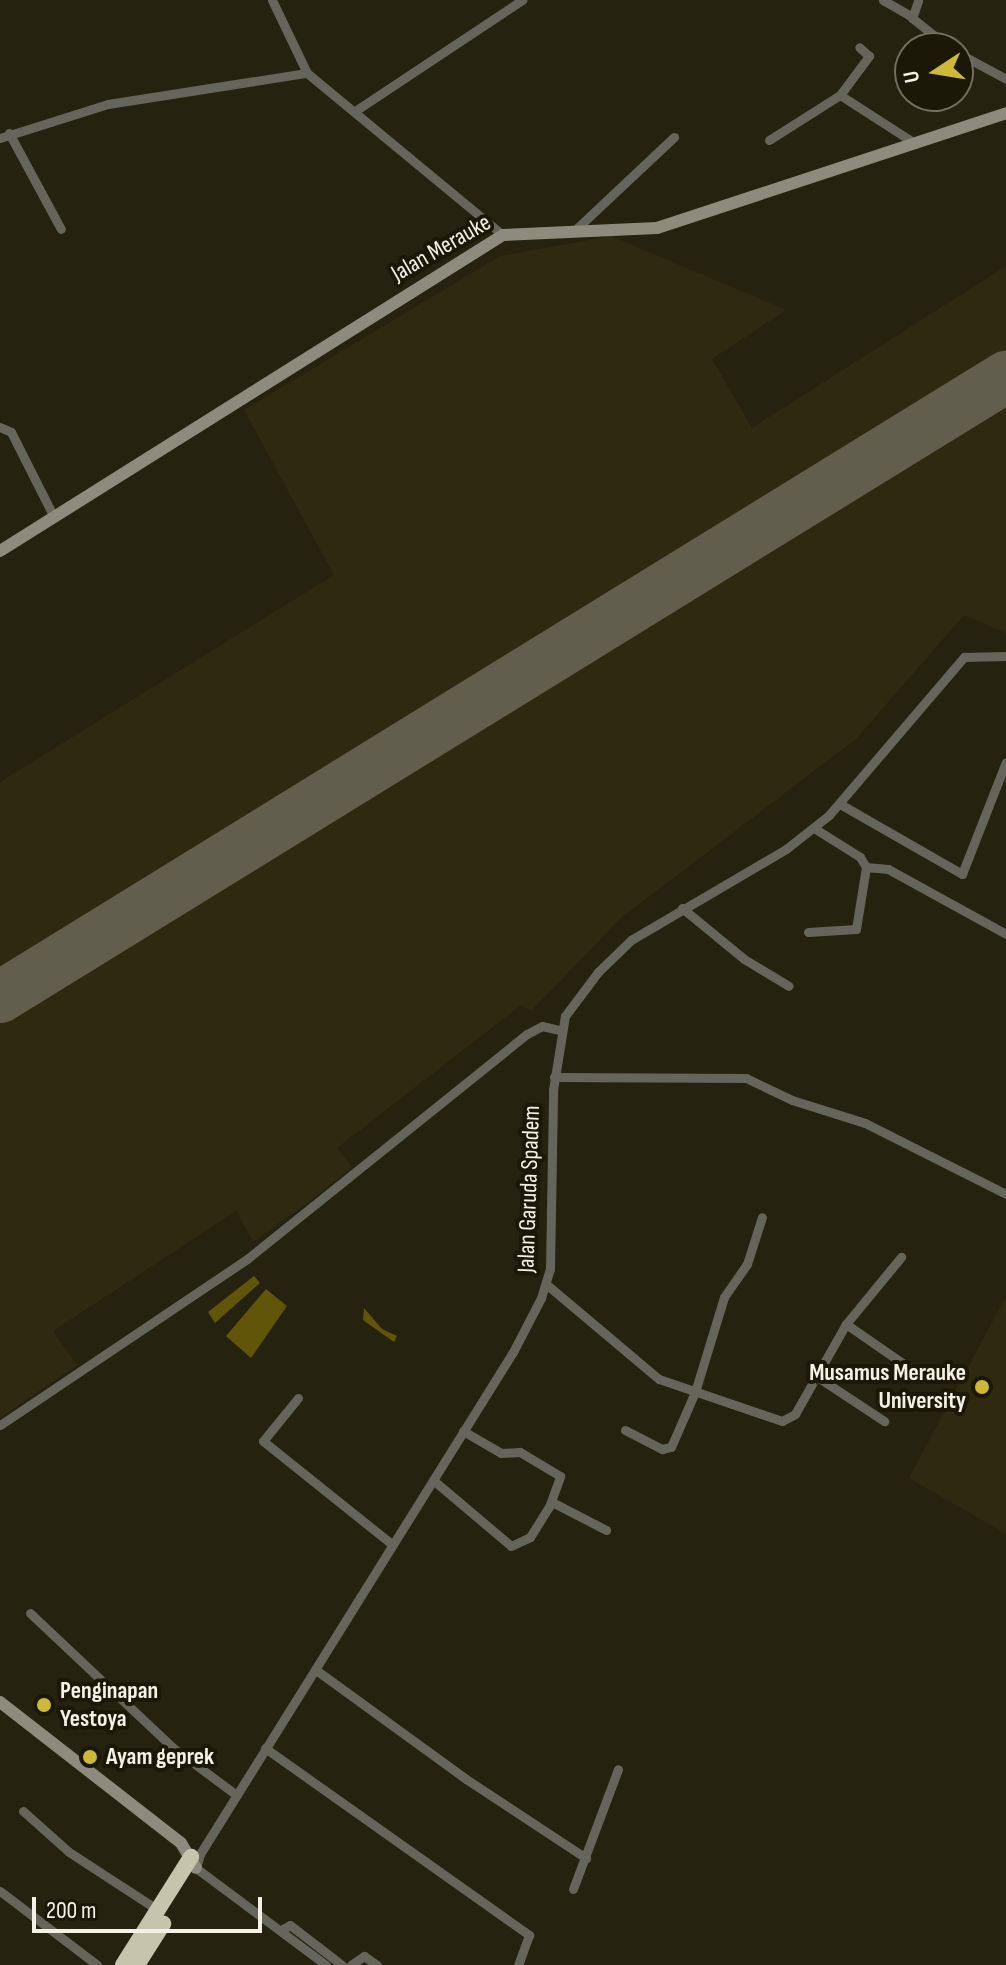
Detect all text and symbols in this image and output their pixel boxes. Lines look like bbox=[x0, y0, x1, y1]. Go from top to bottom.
north arrow bbox=[894, 32, 974, 112]
text: U bbox=[898, 68, 926, 85]
street label: Jalan Merauke bbox=[386, 208, 496, 288]
street label: Jalan Garuda Spadem bbox=[512, 1105, 546, 1273]
place label: Musamus Merauke University bbox=[809, 1359, 966, 1415]
marker: Musamus Merauke University bbox=[973, 1378, 991, 1396]
place label: Penginapan Yestoya bbox=[60, 1677, 158, 1733]
marker: Penginapan Yestoya bbox=[35, 1696, 53, 1714]
place label: Ayam geprek bbox=[106, 1743, 214, 1771]
marker: Ayam geprek bbox=[81, 1748, 99, 1766]
scale bar bbox=[36, 1881, 266, 1931]
text: 200 m bbox=[46, 1896, 97, 1925]

